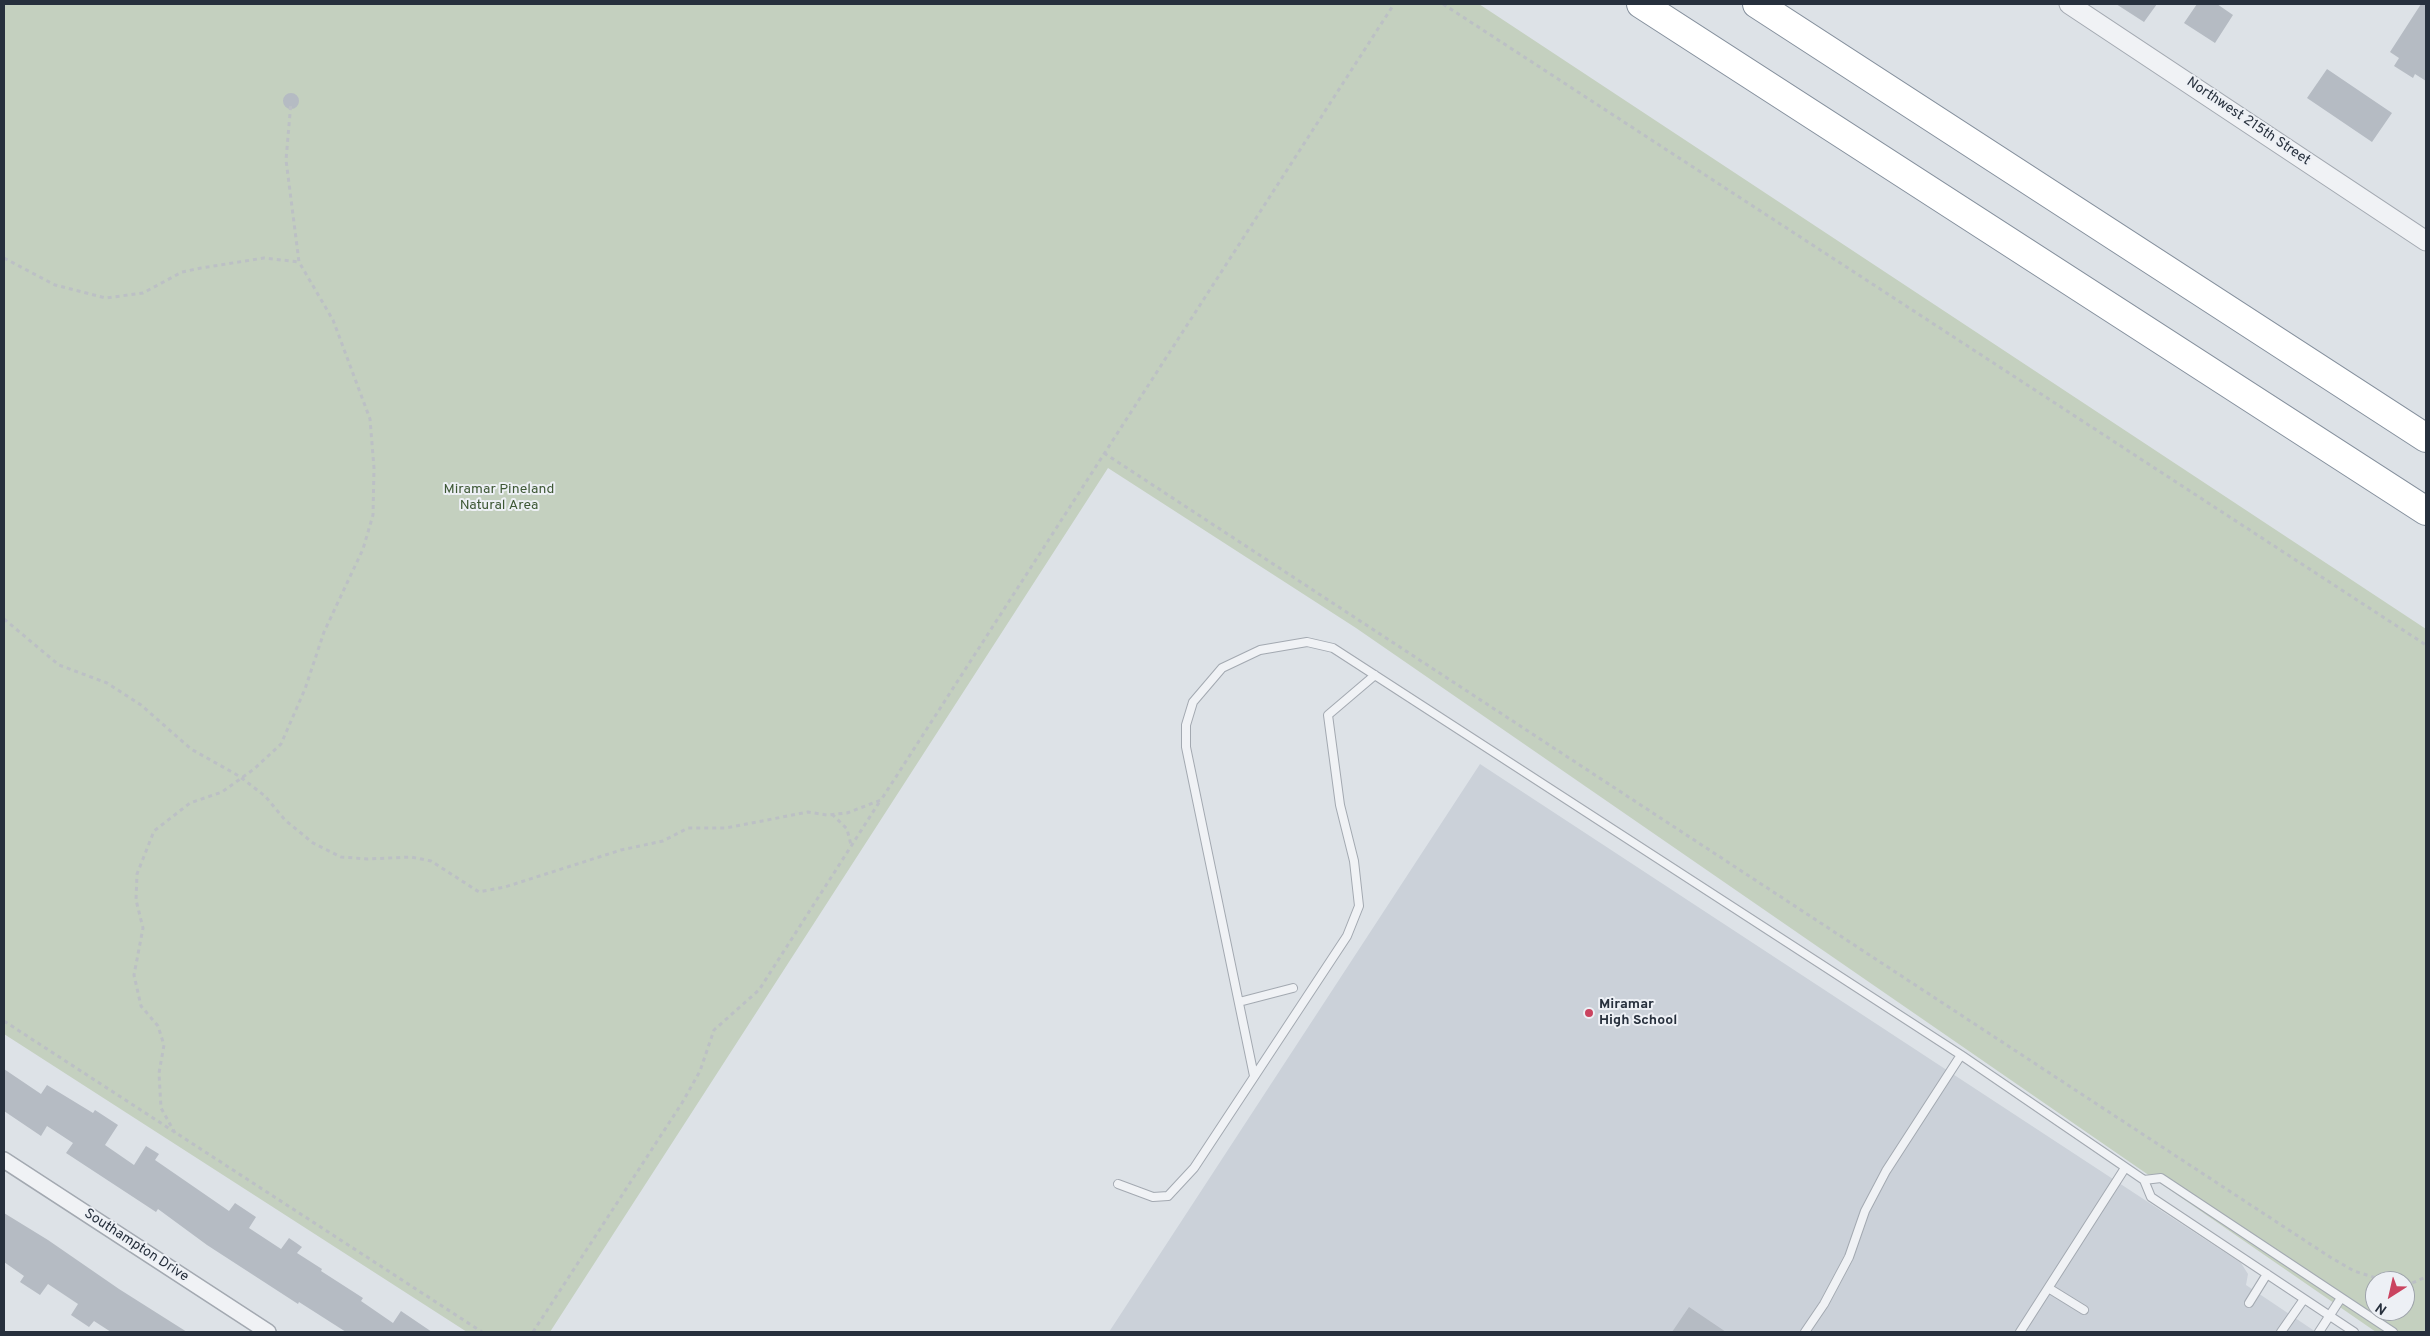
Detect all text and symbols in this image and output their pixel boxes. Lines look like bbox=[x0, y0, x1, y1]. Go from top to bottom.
street label: Northwest 215th Street bbox=[2183, 74, 2313, 170]
park label: Miramar Pineland Natural Area bbox=[444, 482, 554, 514]
place label: Miramar High School bbox=[1599, 997, 1677, 1030]
marker: Miramar High School bbox=[1583, 1007, 1595, 1019]
street label: Southampton Drive bbox=[81, 1206, 191, 1286]
north arrow bbox=[2365, 1271, 2415, 1321]
text: N bbox=[2373, 1298, 2391, 1318]

